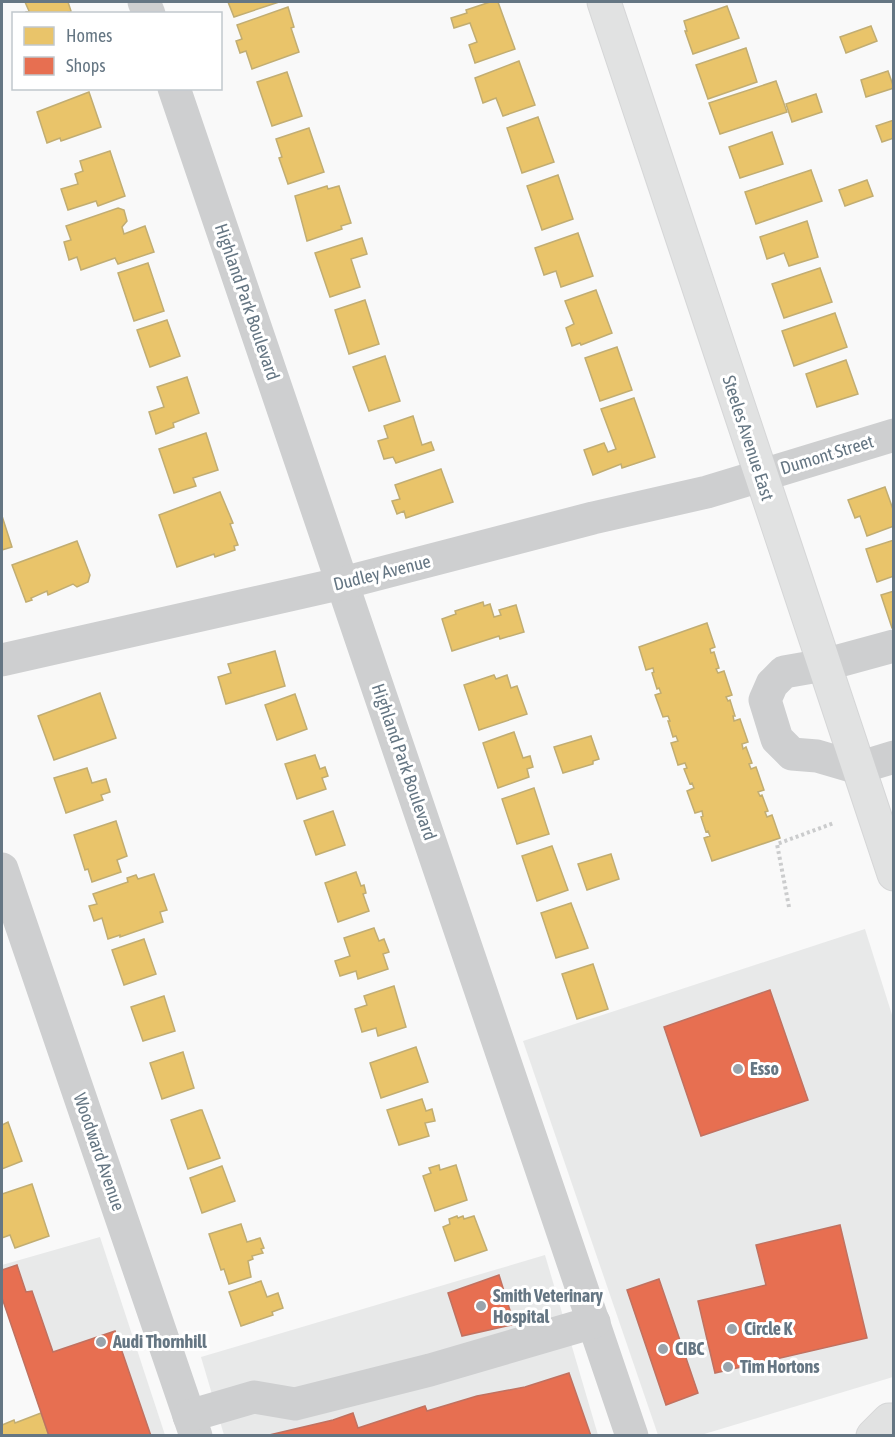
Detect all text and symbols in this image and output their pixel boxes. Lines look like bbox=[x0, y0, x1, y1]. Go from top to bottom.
legend bbox=[12, 12, 222, 90]
text: Homes bbox=[66, 25, 112, 46]
text: Shops bbox=[66, 55, 106, 76]
street label: Highland Park Boulevard bbox=[211, 221, 284, 383]
street label: Steeles Avenue East bbox=[718, 373, 779, 503]
street label: Dumont Street bbox=[778, 430, 876, 479]
street label: Dudley Avenue bbox=[331, 550, 433, 595]
street label: Highland Park Boulevard bbox=[368, 681, 441, 843]
place label: Esso bbox=[750, 1058, 779, 1079]
marker: Esso bbox=[731, 1062, 745, 1076]
street label: Woodward Avenue bbox=[70, 1090, 129, 1213]
place label: Smith Veterinary Hospital bbox=[493, 1285, 604, 1327]
marker: Smith Veterinary Hospital bbox=[474, 1299, 488, 1313]
place label: Circle K bbox=[744, 1318, 792, 1339]
marker: Circle K bbox=[725, 1322, 739, 1336]
place label: Audi Thornhill bbox=[112, 1331, 207, 1352]
marker: Audi Thornhill bbox=[94, 1335, 108, 1349]
place label: CIBC bbox=[675, 1338, 704, 1359]
marker: CIBC bbox=[656, 1342, 670, 1356]
place label: Tim Hortons bbox=[740, 1356, 820, 1377]
marker: Tim Hortons bbox=[721, 1360, 735, 1374]

